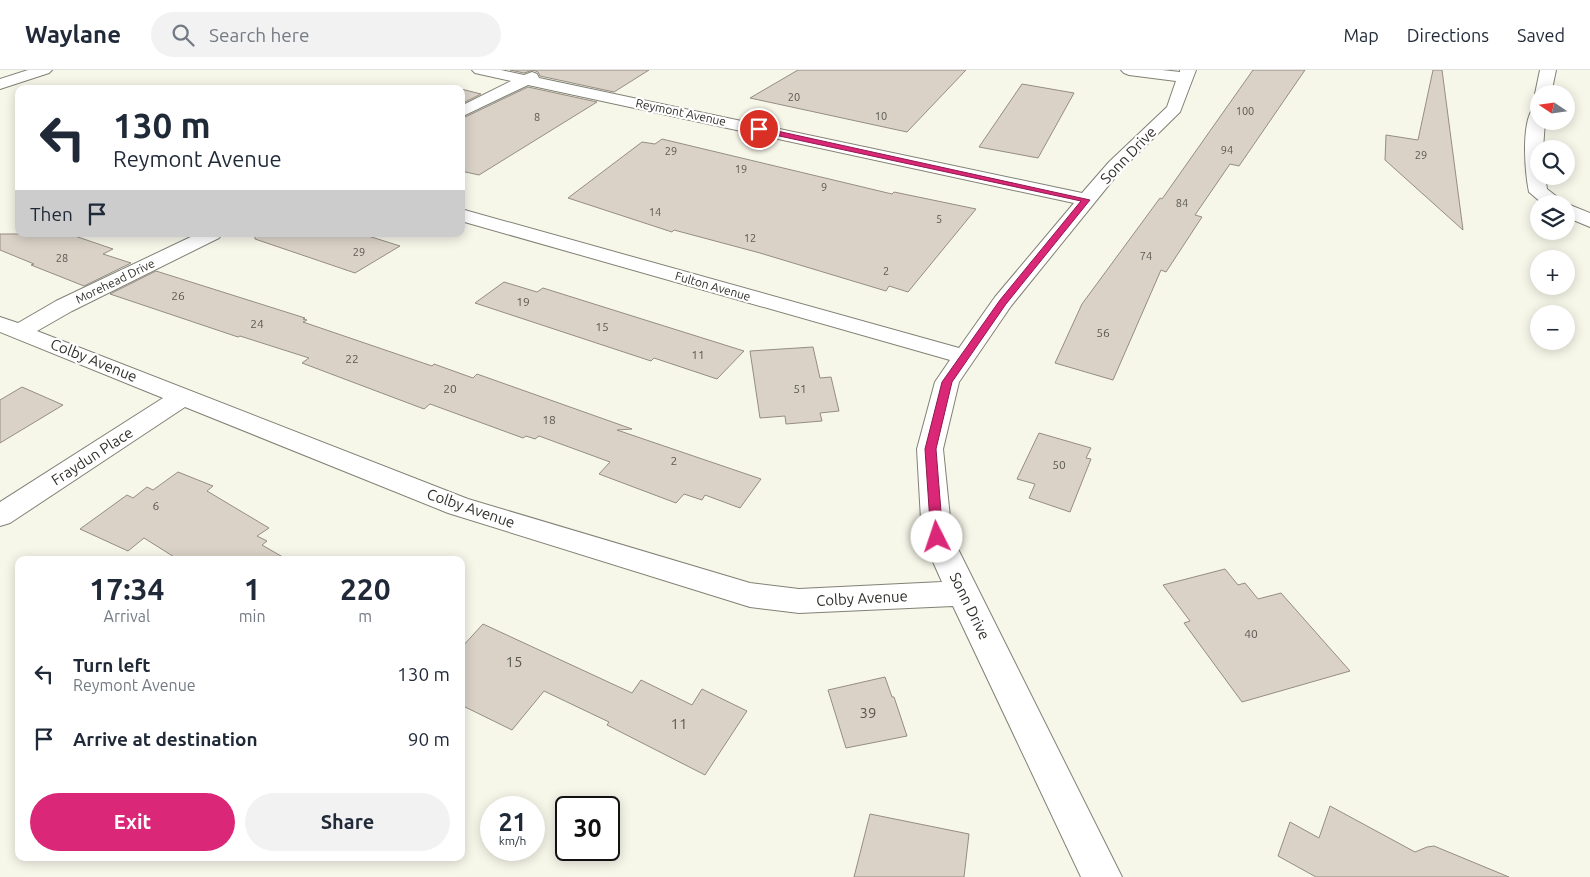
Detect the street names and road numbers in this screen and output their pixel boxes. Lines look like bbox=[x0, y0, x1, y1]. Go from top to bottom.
street label: Reymont Avenue bbox=[635, 96, 727, 128]
street label: Sonn Drive bbox=[1097, 123, 1159, 187]
street label: Morehead Drive bbox=[73, 256, 157, 306]
street label: Fulton Avenue bbox=[674, 269, 752, 303]
street label: Colby Avenue bbox=[48, 335, 140, 385]
street label: Fraydun Place bbox=[48, 423, 136, 489]
street label: Colby Avenue bbox=[425, 485, 517, 531]
street label: Sonn Drive bbox=[946, 570, 994, 642]
street label: Colby Avenue bbox=[816, 587, 908, 609]

